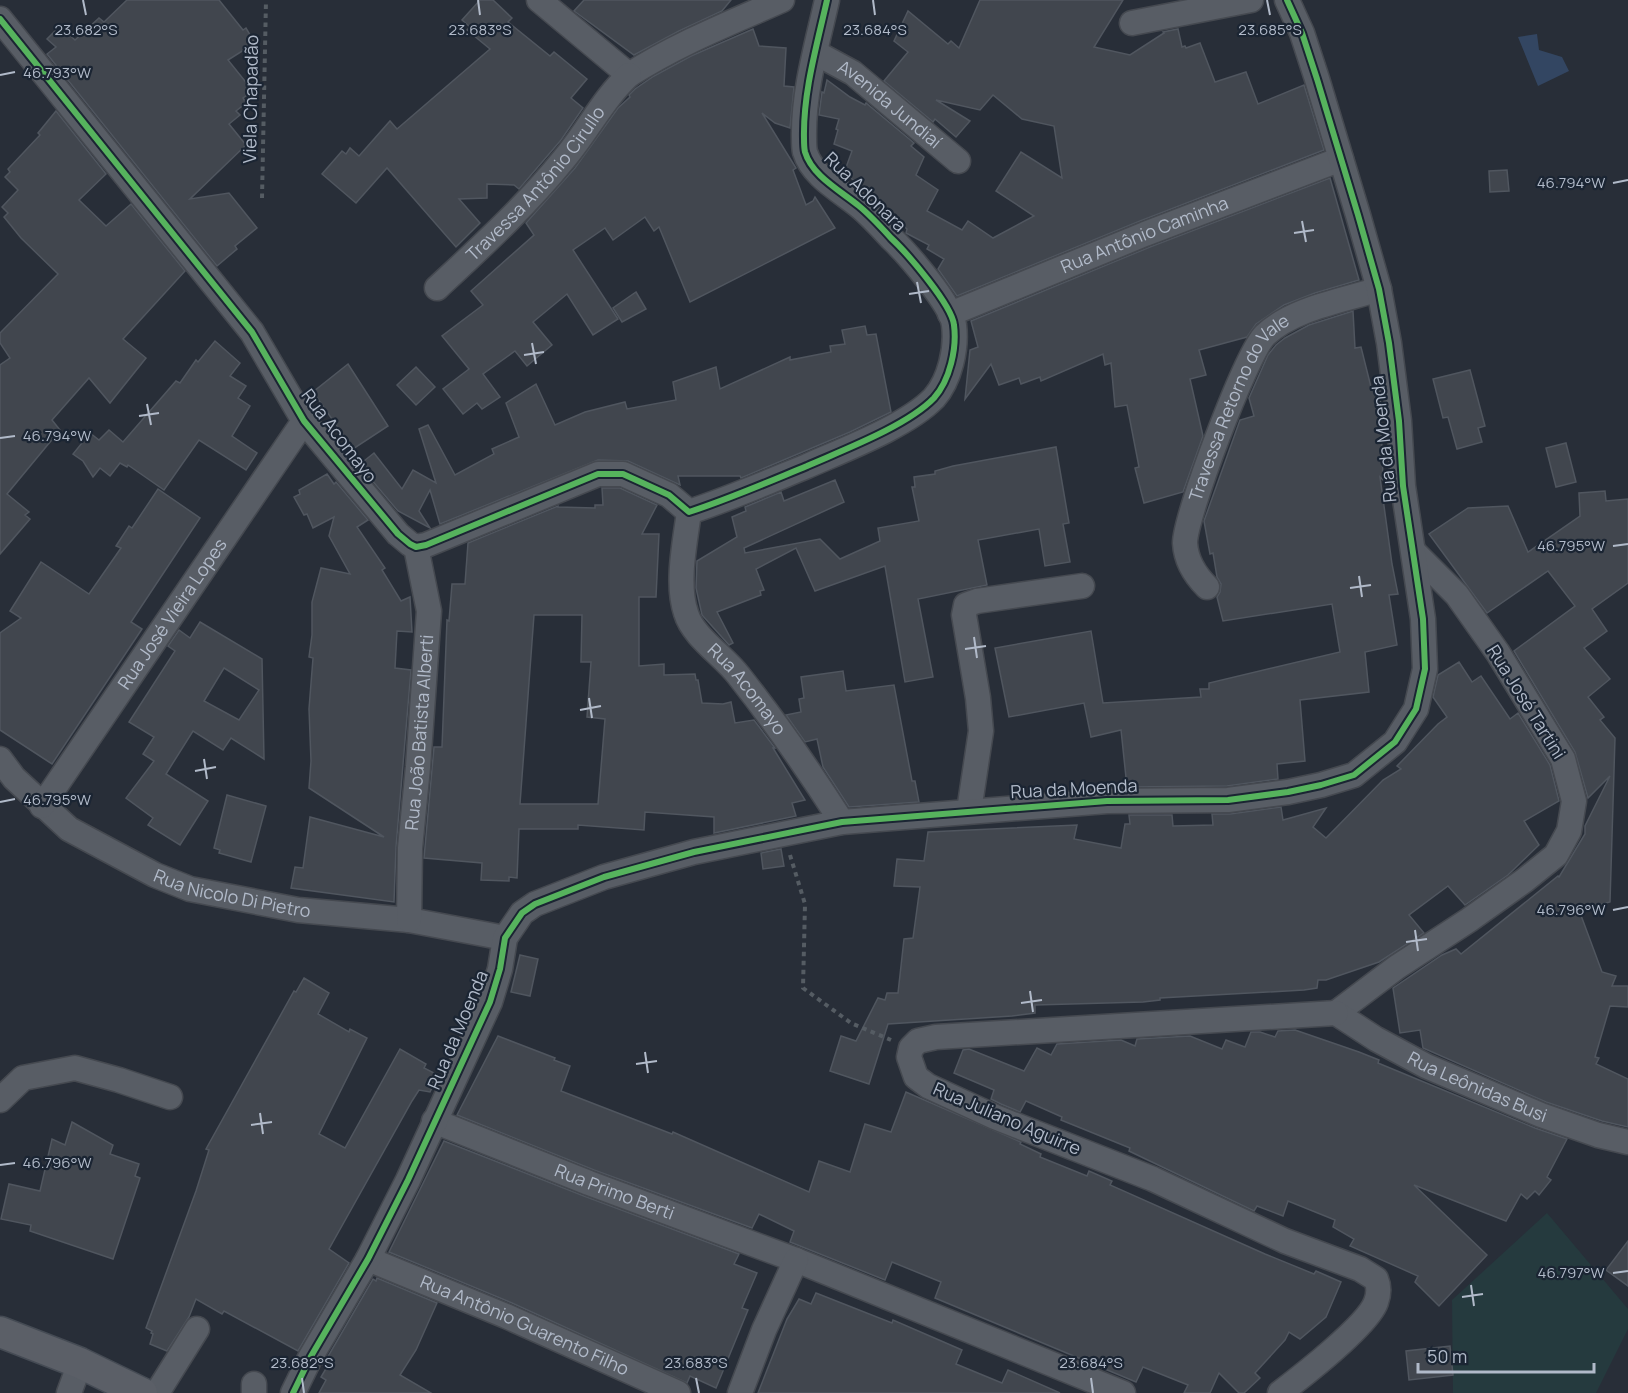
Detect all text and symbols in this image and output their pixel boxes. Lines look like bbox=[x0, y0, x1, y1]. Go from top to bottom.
text: 23.682°S bbox=[54, 19, 118, 40]
text: 23.683°S bbox=[449, 19, 511, 40]
text: 23.684°S bbox=[843, 19, 907, 40]
text: 23.685°S bbox=[1238, 19, 1302, 40]
street label: Viela Chapadão bbox=[237, 34, 263, 163]
street label: Avenida Jundiaí bbox=[834, 54, 947, 153]
text: 46.793°W bbox=[23, 62, 91, 83]
street label: Travessa Antônio Cirullo bbox=[460, 101, 610, 266]
street label: Rua Adonara bbox=[820, 146, 912, 236]
text: 46.794°W bbox=[1537, 172, 1605, 193]
street label: Rua Antônio Caminha bbox=[1057, 190, 1231, 278]
street label: Travessa Retorno do Vale bbox=[1183, 308, 1293, 504]
street label: Rua da Moenda bbox=[1364, 375, 1402, 504]
street label: Rua Acomayo bbox=[297, 383, 383, 487]
text: 46.794°W bbox=[23, 425, 91, 446]
street label: Rua José Vieira Lopes bbox=[112, 533, 232, 694]
text: 46.795°W bbox=[1537, 535, 1605, 556]
street label: Rua João Batista Alberti bbox=[399, 634, 438, 831]
street label: Rua Acomayo bbox=[703, 637, 792, 739]
street label: Rua José Tartini bbox=[1482, 640, 1572, 763]
street label: Rua da Moenda bbox=[1010, 773, 1138, 803]
text: 46.795°W bbox=[23, 789, 91, 810]
street label: Rua Nicolo Di Pietro bbox=[150, 863, 312, 922]
text: 46.796°W bbox=[1537, 899, 1605, 920]
street label: Rua da Moenda bbox=[421, 966, 493, 1093]
street label: Rua Leônidas Busi bbox=[1404, 1045, 1551, 1127]
street label: Rua Juliano Aguirre bbox=[930, 1076, 1085, 1160]
text: 46.796°W bbox=[23, 1152, 91, 1173]
street label: Rua Primo Berti bbox=[551, 1158, 678, 1225]
text: 46.797°W bbox=[1538, 1262, 1604, 1283]
street label: Rua Antônio Guarento Filho bbox=[417, 1269, 633, 1380]
scale bar bbox=[1418, 1336, 1594, 1374]
text: 50 m bbox=[1427, 1344, 1467, 1368]
text: 23.682°S bbox=[270, 1352, 334, 1373]
text: 23.683°S bbox=[665, 1352, 727, 1373]
text: 23.684°S bbox=[1059, 1352, 1123, 1373]

